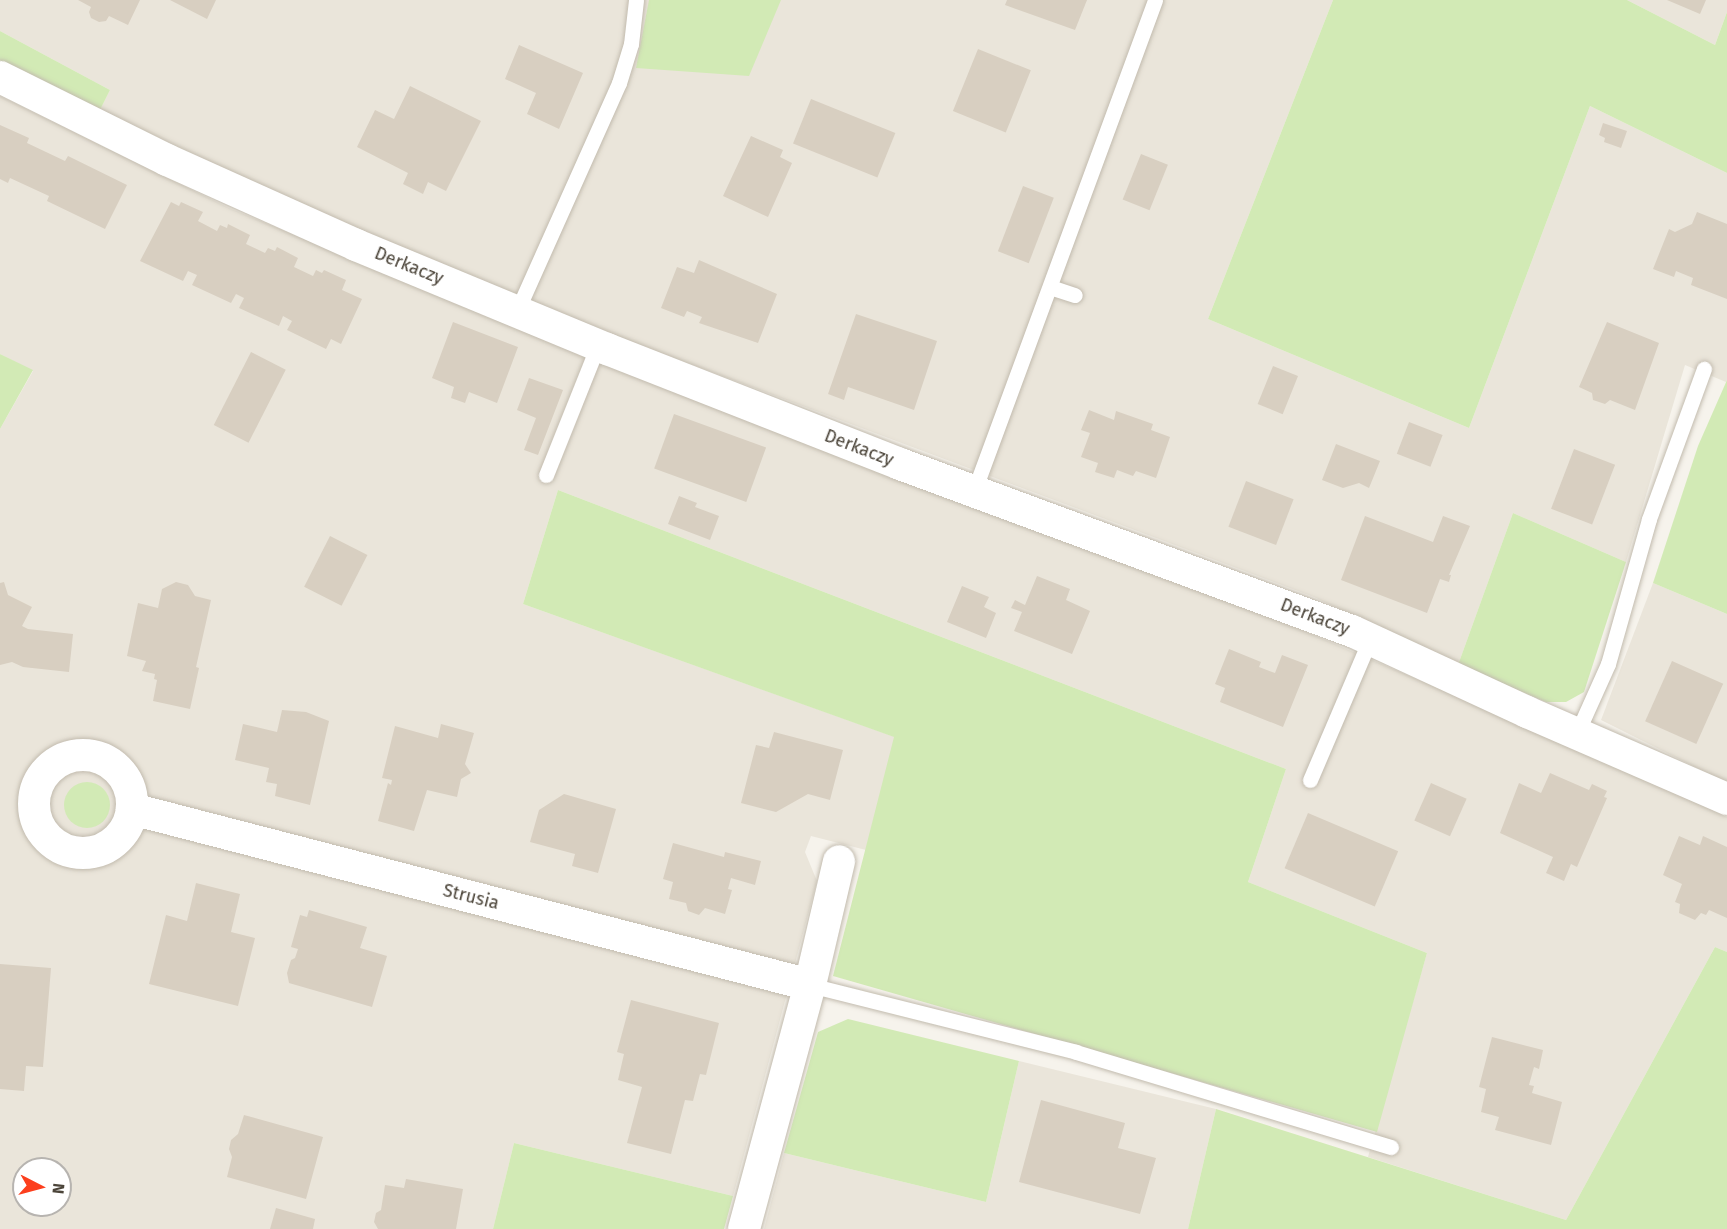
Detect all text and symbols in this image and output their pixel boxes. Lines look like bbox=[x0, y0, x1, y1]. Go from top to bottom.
street label: Derkaczy bbox=[371, 242, 447, 290]
street label: Derkaczy bbox=[821, 425, 897, 471]
street label: Derkaczy bbox=[1277, 594, 1353, 640]
street label: Strusia bbox=[441, 880, 501, 914]
north arrow bbox=[12, 1157, 72, 1217]
text: N bbox=[48, 1182, 68, 1195]

